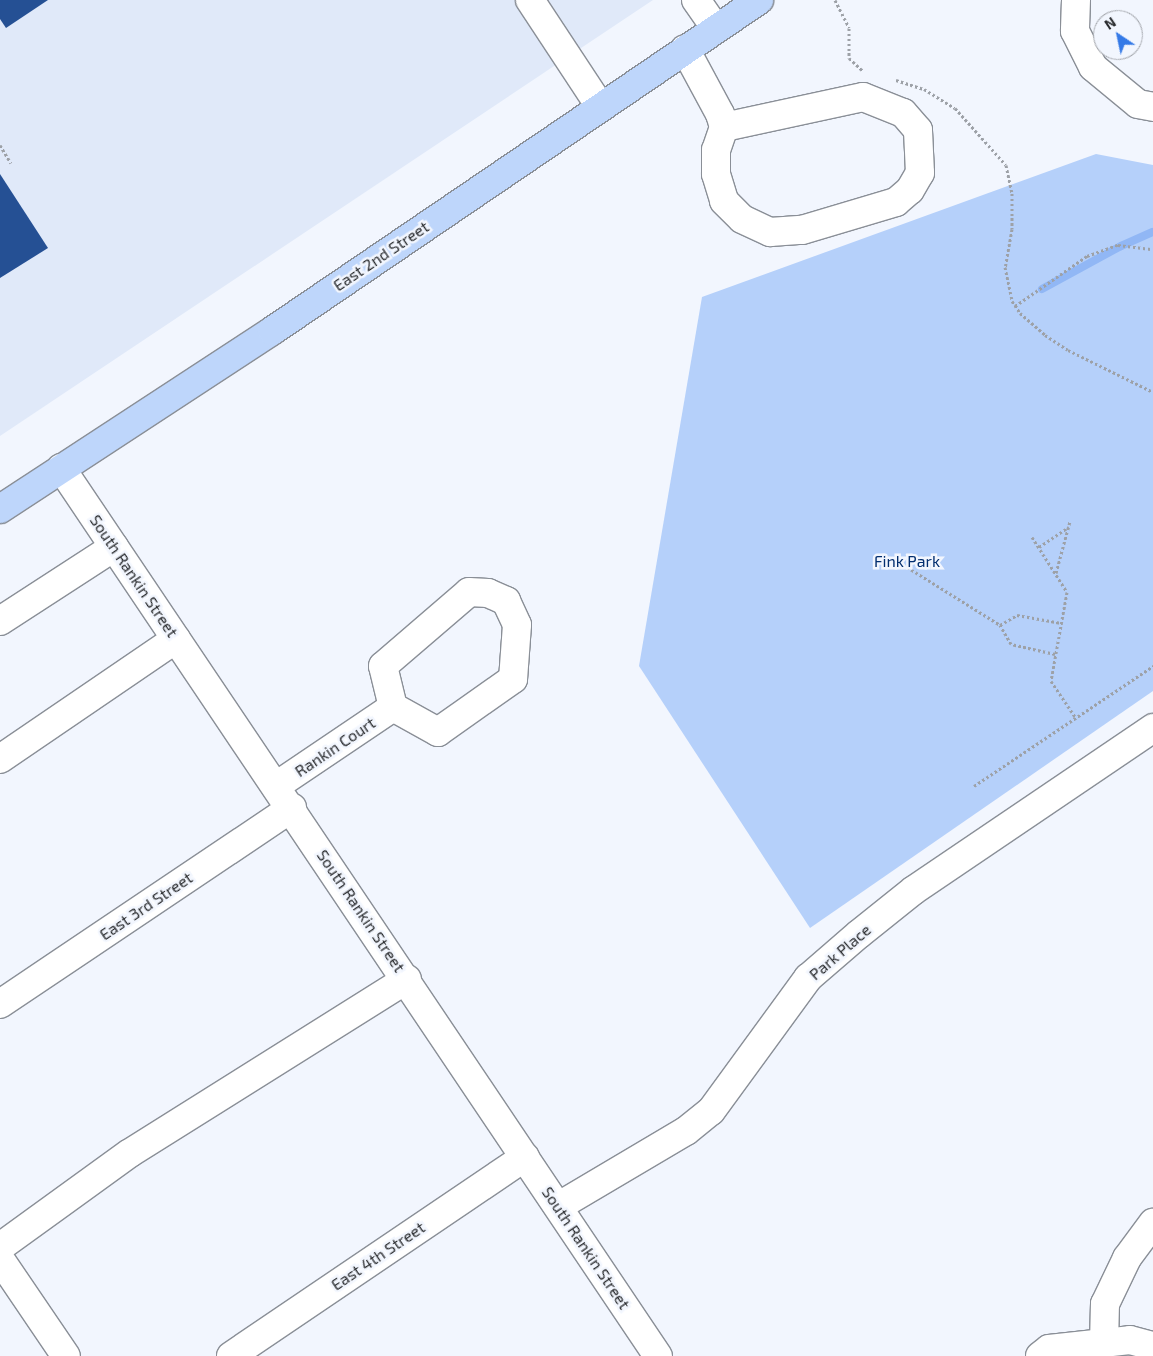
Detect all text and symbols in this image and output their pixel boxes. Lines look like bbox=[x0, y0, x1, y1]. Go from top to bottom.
north arrow bbox=[1093, 10, 1143, 60]
text: N bbox=[1101, 13, 1119, 33]
street label: East 2nd Street bbox=[330, 217, 432, 295]
street label: South Rankin Street bbox=[86, 511, 182, 641]
park label: Fink Park bbox=[874, 551, 940, 571]
street label: Rankin Court bbox=[291, 713, 379, 781]
street label: South Rankin Street bbox=[313, 846, 409, 976]
street label: East 3rd Street bbox=[96, 868, 196, 944]
street label: Park Place bbox=[805, 920, 875, 984]
street label: South Rankin Street bbox=[538, 1183, 634, 1313]
street label: East 4th Street bbox=[328, 1218, 428, 1294]

